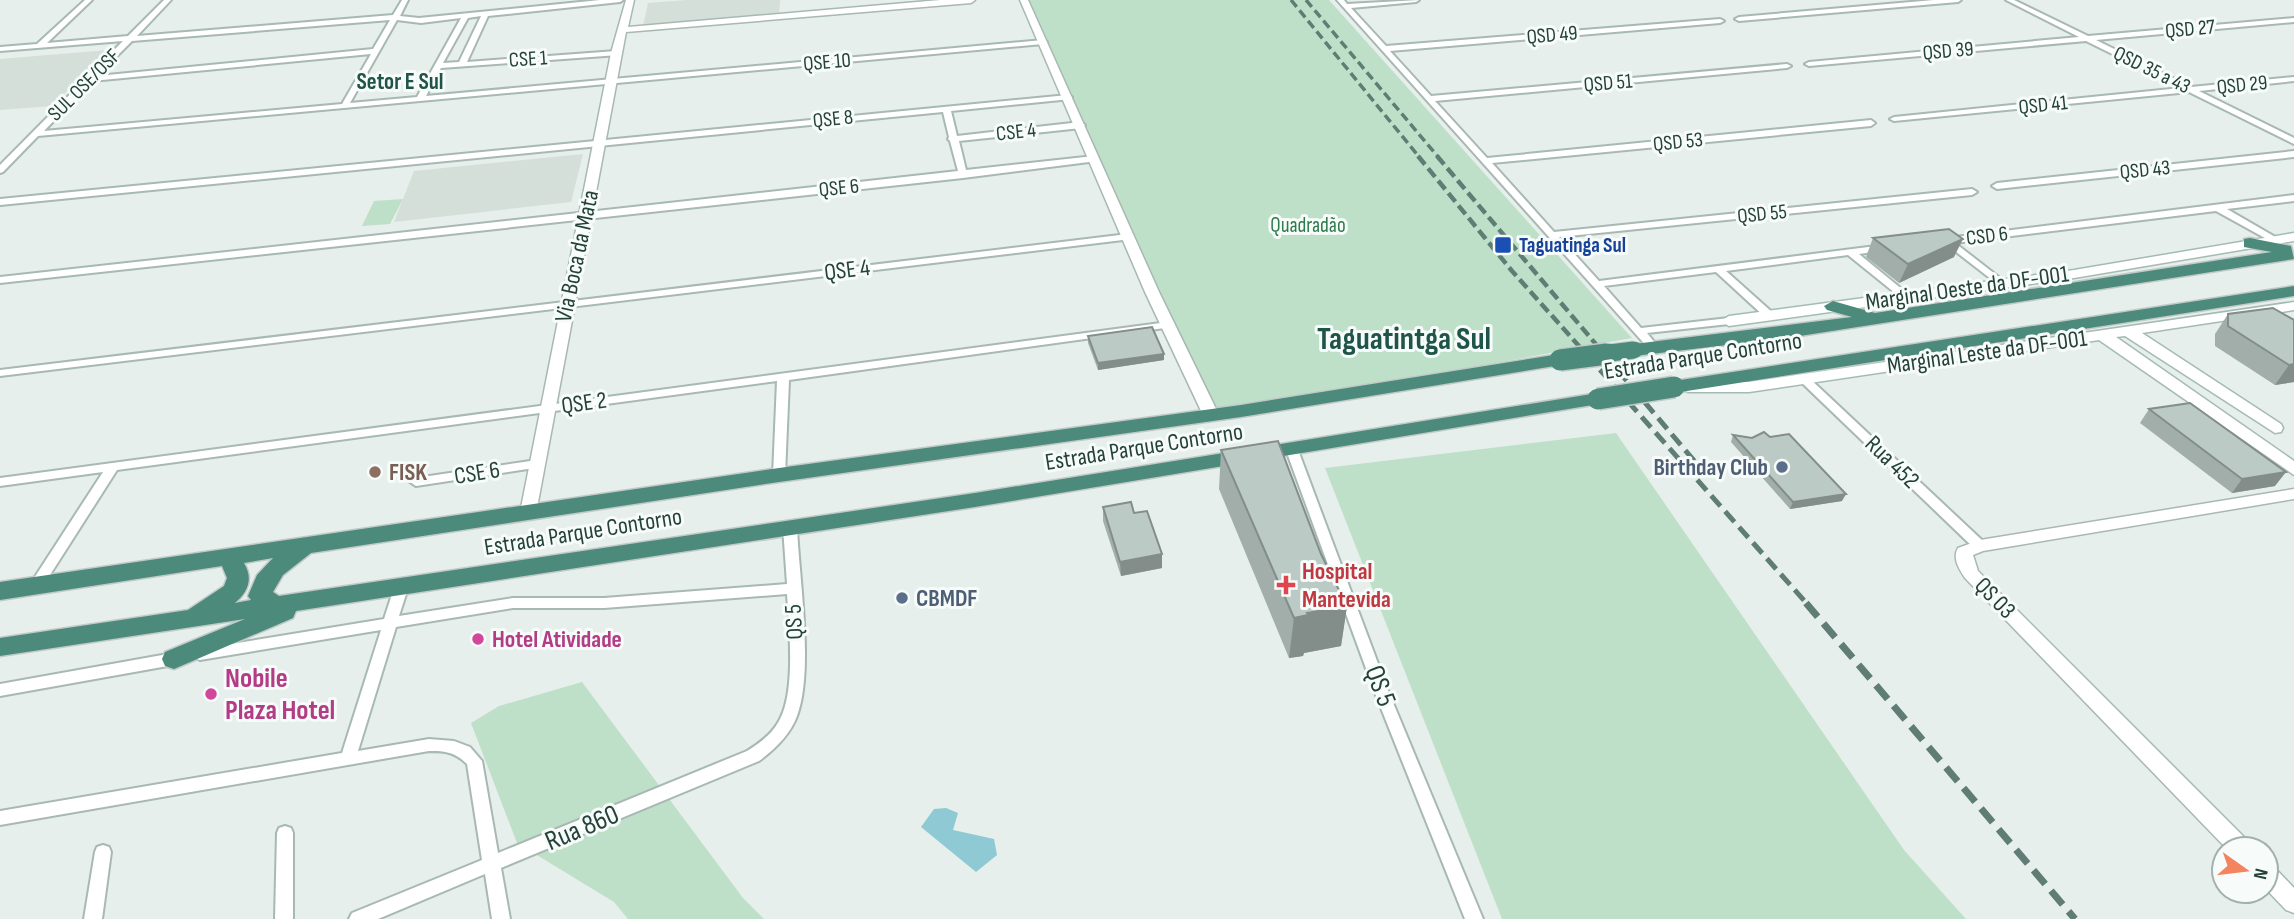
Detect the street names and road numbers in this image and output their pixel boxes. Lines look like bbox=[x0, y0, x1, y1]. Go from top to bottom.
street label: QSD 27 bbox=[2164, 14, 2217, 44]
street label: QSD 49 bbox=[1525, 20, 1579, 50]
street label: QSD 39 bbox=[1922, 36, 1974, 66]
street label: QSD 35 a 43 bbox=[2109, 41, 2195, 99]
street label: SUL OSE/OSF bbox=[43, 44, 125, 126]
street label: CSE 1 bbox=[508, 45, 549, 73]
street label: QSE 10 bbox=[802, 47, 852, 77]
street label: QSD 51 bbox=[1583, 68, 1634, 98]
street label: QSD 29 bbox=[2215, 70, 2269, 100]
street label: QSD 41 bbox=[2017, 90, 2069, 120]
street label: QSE 8 bbox=[812, 104, 854, 134]
street label: CSE 4 bbox=[995, 117, 1037, 147]
street label: QSD 53 bbox=[1652, 127, 1704, 157]
street label: QSD 43 bbox=[2119, 155, 2171, 185]
street label: QSE 6 bbox=[818, 173, 860, 203]
street label: Via Boca da Mata bbox=[549, 187, 605, 325]
street label: QSD 55 bbox=[1736, 199, 1788, 229]
street label: CSD 6 bbox=[1965, 221, 2009, 251]
street label: QSE 4 bbox=[823, 253, 871, 287]
street label: Marginal Oeste da DF-001 bbox=[1864, 259, 2071, 317]
street label: Marginal Leste da DF-001 bbox=[1885, 324, 2089, 380]
street label: Estrada Parque Contorno bbox=[1602, 326, 1804, 386]
street label: QSE 2 bbox=[559, 385, 609, 421]
street label: Estrada Parque Contorno bbox=[1043, 417, 1245, 477]
street label: Rua 452 bbox=[1859, 429, 1925, 495]
street label: CSE 6 bbox=[452, 455, 502, 491]
street label: Estrada Parque Contorno bbox=[482, 502, 684, 562]
street label: QS 03 bbox=[1968, 571, 2022, 625]
street label: QS 5 bbox=[779, 604, 809, 640]
street label: QS 5 bbox=[1357, 661, 1403, 711]
street label: Rua 860 bbox=[540, 798, 624, 858]

